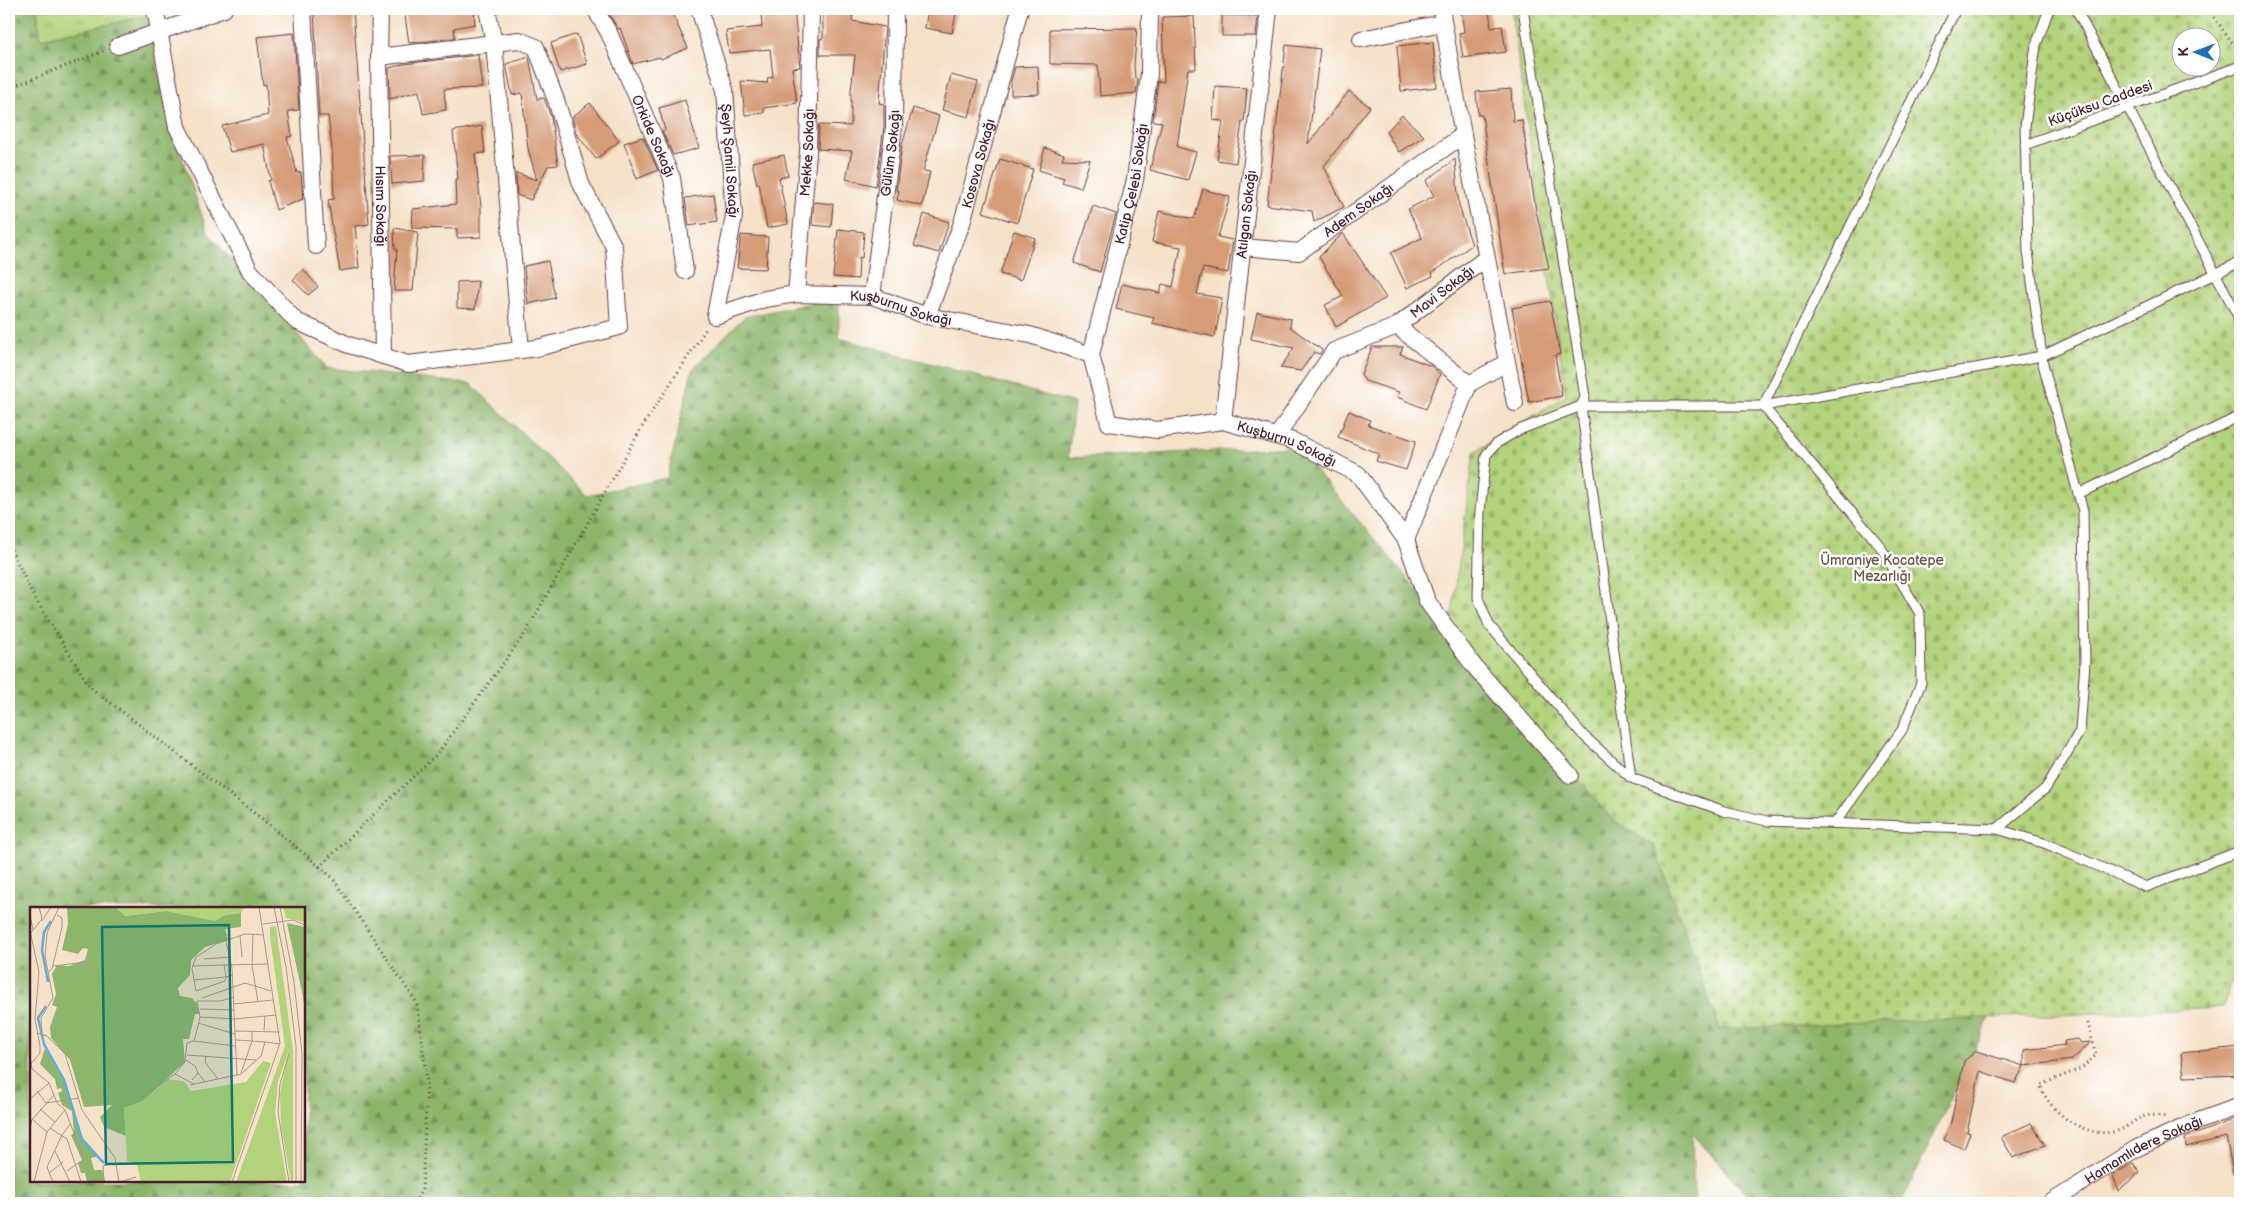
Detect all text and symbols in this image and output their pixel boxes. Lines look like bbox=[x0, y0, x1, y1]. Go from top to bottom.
north arrow bbox=[2172, 28, 2222, 78]
text: K bbox=[2175, 46, 2192, 57]
street label: Küçüksu Caddesi bbox=[2046, 77, 2155, 130]
street label: Orkide Sokağı bbox=[628, 92, 679, 180]
street label: Şeyh Şamil Sokağı bbox=[717, 103, 742, 219]
street label: Mekke Sokağı bbox=[796, 108, 818, 197]
street label: Gülüm Sokağı bbox=[877, 110, 903, 197]
street label: Kosova Sokağı bbox=[958, 117, 999, 210]
street label: Katip Çelebi Sokağı bbox=[1111, 122, 1151, 246]
street label: Hısım Sokağı bbox=[371, 165, 390, 247]
street label: Atılgan Sokağı bbox=[1233, 169, 1260, 260]
street label: Adem Sokağı bbox=[1320, 179, 1397, 241]
street label: Mavi Sokağı bbox=[1407, 262, 1478, 322]
street label: Kuşburnu Sokağı bbox=[850, 287, 953, 329]
street label: Kuşburnu Sokağı bbox=[1235, 417, 1339, 471]
park label: Ümraniye Kocatepe Mezarlığı bbox=[1820, 551, 1944, 585]
inset map bbox=[30, 907, 305, 1182]
street label: Hamamlıdere Sokağı bbox=[2082, 1112, 2205, 1188]

